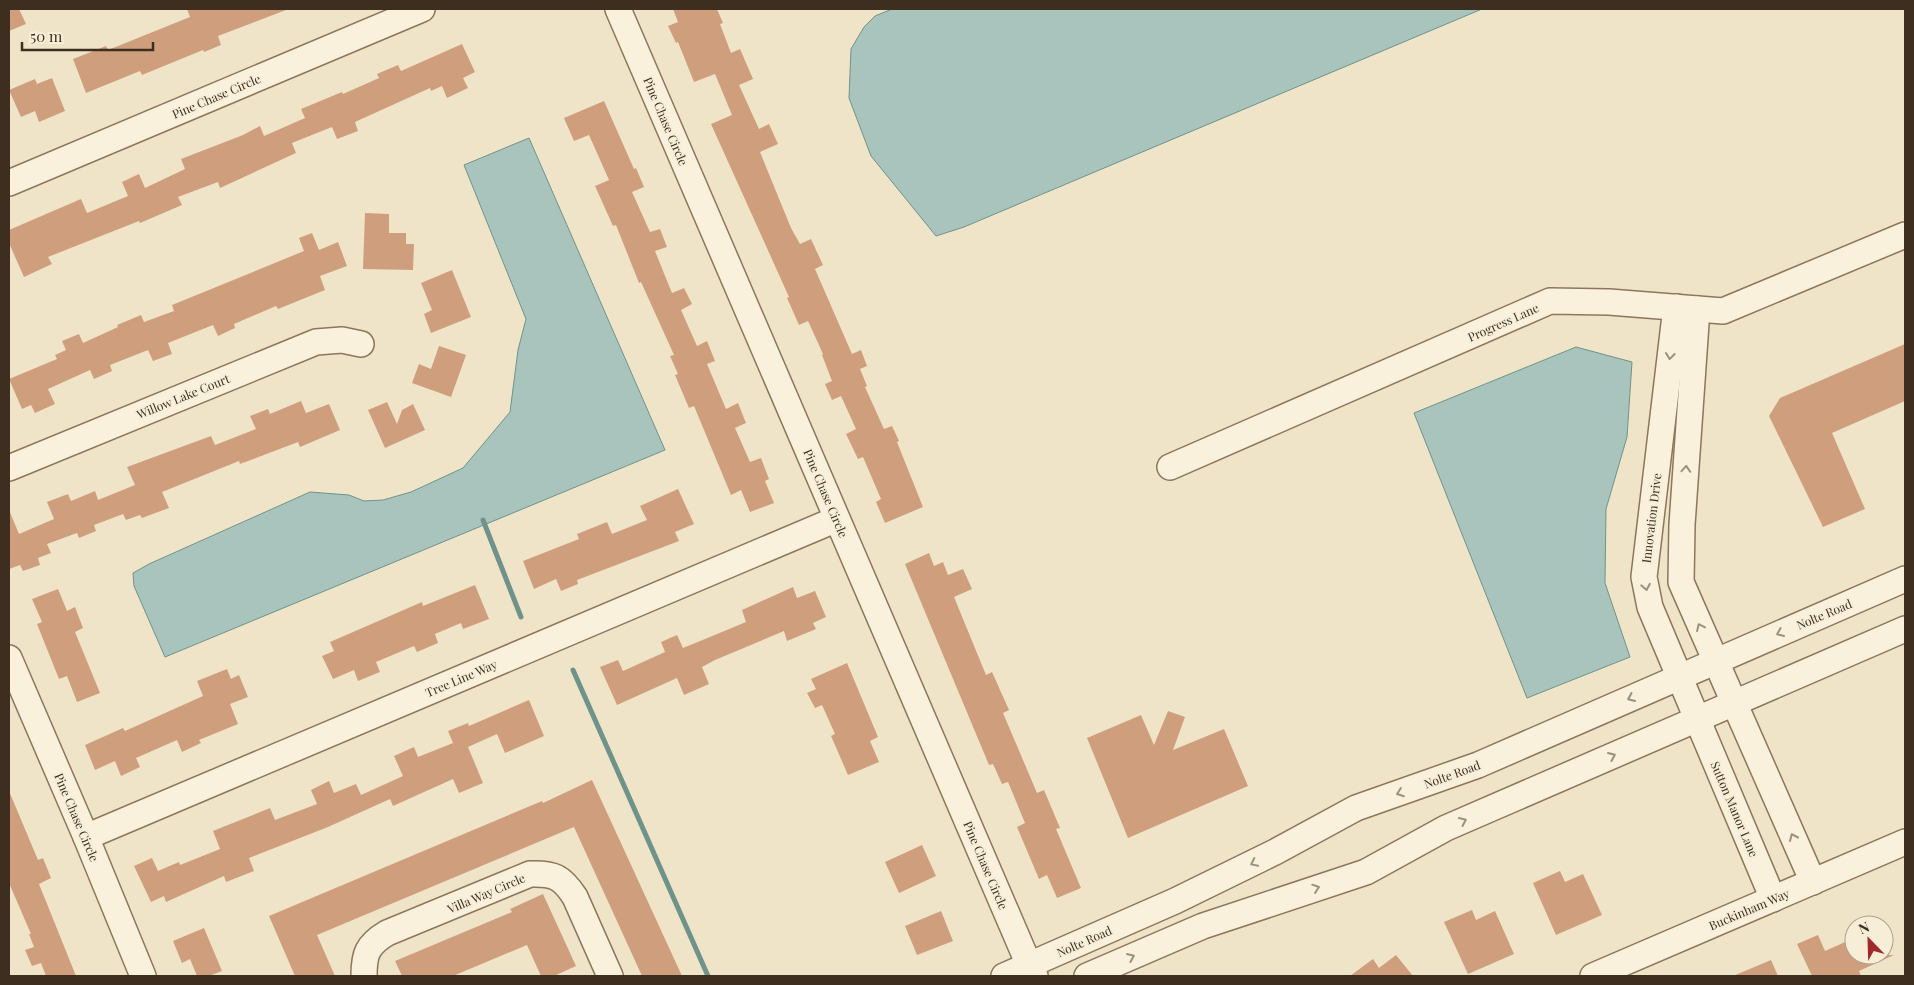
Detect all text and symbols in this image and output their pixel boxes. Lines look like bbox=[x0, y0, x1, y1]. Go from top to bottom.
scale bar bbox=[22, 20, 154, 52]
text: 50 m bbox=[30, 26, 63, 46]
street label: Pine Chase Circle bbox=[169, 70, 263, 122]
street label: Pine Chase Circle bbox=[640, 74, 692, 168]
street label: Progress Lane bbox=[1465, 299, 1541, 345]
one-way arrow bbox=[1666, 351, 1676, 360]
street label: Willow Lake Court bbox=[133, 370, 233, 422]
street label: Pine Chase Circle bbox=[800, 446, 852, 540]
one-way arrow bbox=[1681, 464, 1692, 472]
street label: Innovation Drive bbox=[1638, 472, 1664, 564]
one-way arrow bbox=[1640, 582, 1650, 591]
street label: Nolte Road bbox=[1794, 595, 1854, 633]
one-way arrow bbox=[1696, 623, 1707, 632]
one-way arrow bbox=[1776, 627, 1785, 638]
street label: Tree Line Way bbox=[423, 656, 499, 700]
one-way arrow bbox=[1627, 691, 1636, 702]
one-way arrow bbox=[1607, 751, 1616, 762]
street label: Nolte Road bbox=[1422, 756, 1482, 792]
street label: Sutton Manor Lane bbox=[1708, 759, 1762, 859]
street label: Pine Chase Circle bbox=[51, 770, 103, 864]
one-way arrow bbox=[1396, 787, 1405, 797]
one-way arrow bbox=[1458, 817, 1467, 827]
street label: Pine Chase Circle bbox=[960, 818, 1012, 912]
one-way arrow bbox=[1789, 833, 1799, 842]
one-way arrow bbox=[1250, 857, 1259, 867]
street label: Villa Way Circle bbox=[444, 869, 527, 917]
one-way arrow bbox=[1312, 884, 1320, 894]
street label: Buckinham Way bbox=[1706, 885, 1792, 933]
north arrow bbox=[1844, 915, 1894, 965]
text: N bbox=[1855, 917, 1872, 938]
street label: Nolte Road bbox=[1054, 922, 1114, 960]
one-way arrow bbox=[1126, 953, 1135, 963]

